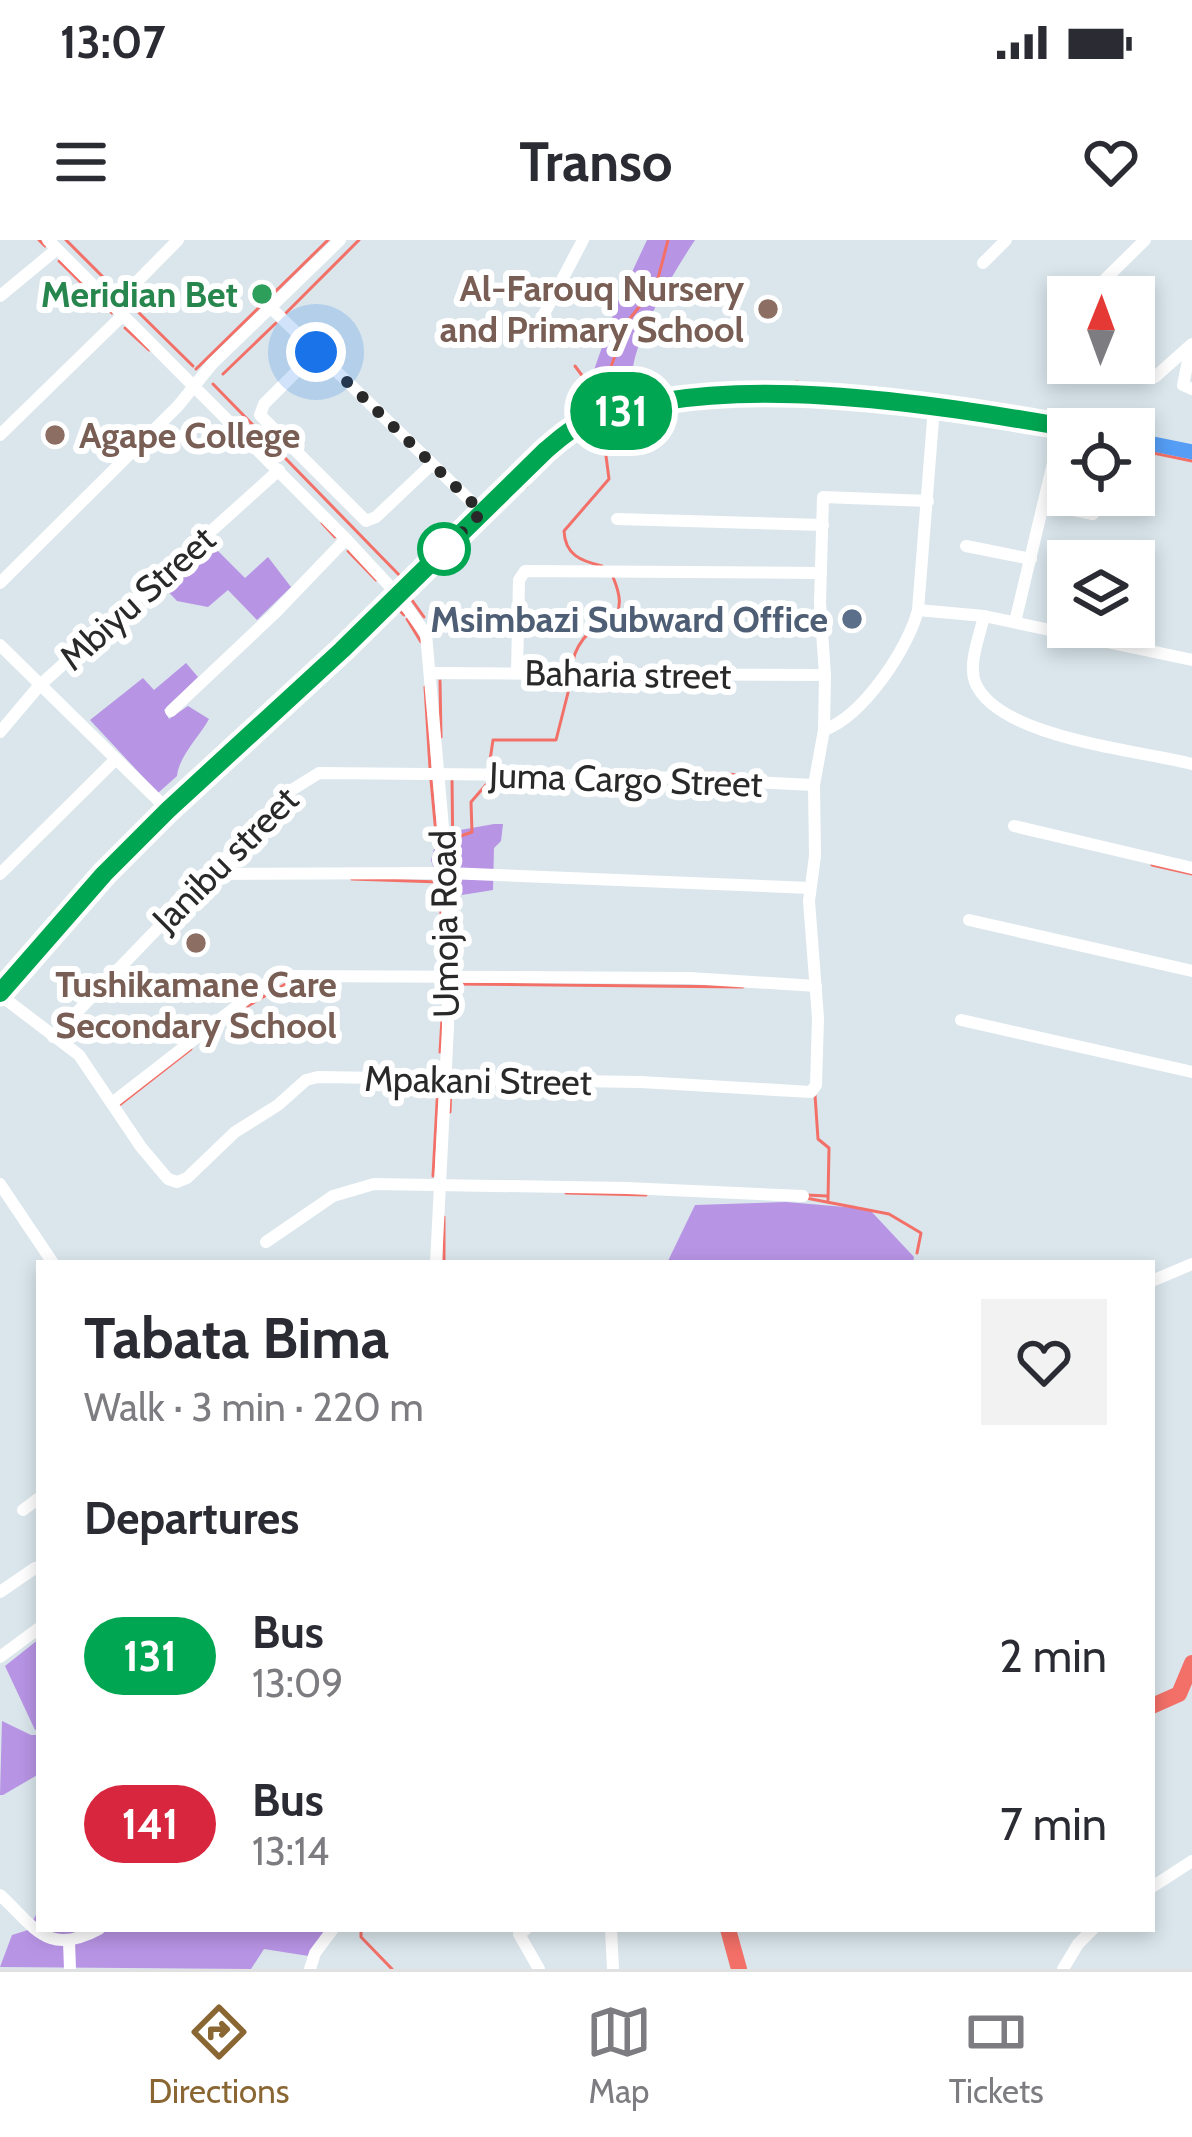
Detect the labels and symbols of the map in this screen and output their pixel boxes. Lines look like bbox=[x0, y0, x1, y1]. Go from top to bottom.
place label: Al-Farouq Nursery and Primary School bbox=[440, 266, 745, 351]
place label: Meridian Bet bbox=[41, 272, 238, 316]
north arrow bbox=[1047, 276, 1155, 384]
marker: Meridian Bet bbox=[249, 281, 275, 307]
marker: Al-Farouq Nursery and Primary School bbox=[755, 296, 781, 322]
your location bbox=[286, 322, 346, 382]
line badge: 131 bbox=[552, 372, 690, 450]
place label: Agape College bbox=[79, 413, 300, 457]
marker: Agape College bbox=[42, 422, 68, 448]
street label: Mbiyu Street bbox=[50, 517, 224, 679]
unlabelled marker bbox=[419, 524, 469, 574]
place label: Msimbazi Subward Office bbox=[430, 597, 828, 641]
marker: Msimbazi Subward Office bbox=[839, 606, 865, 632]
street label: Baharia street bbox=[524, 650, 732, 698]
street label: Juma Cargo Street bbox=[488, 752, 763, 806]
street label: Janibu street bbox=[142, 777, 307, 942]
street label: Umoja Road bbox=[420, 830, 468, 1018]
marker: Tushikamane Care Secondary School bbox=[183, 930, 209, 956]
place label: Tushikamane Care Secondary School bbox=[55, 962, 337, 1047]
street label: Mpakani Street bbox=[364, 1056, 592, 1104]

